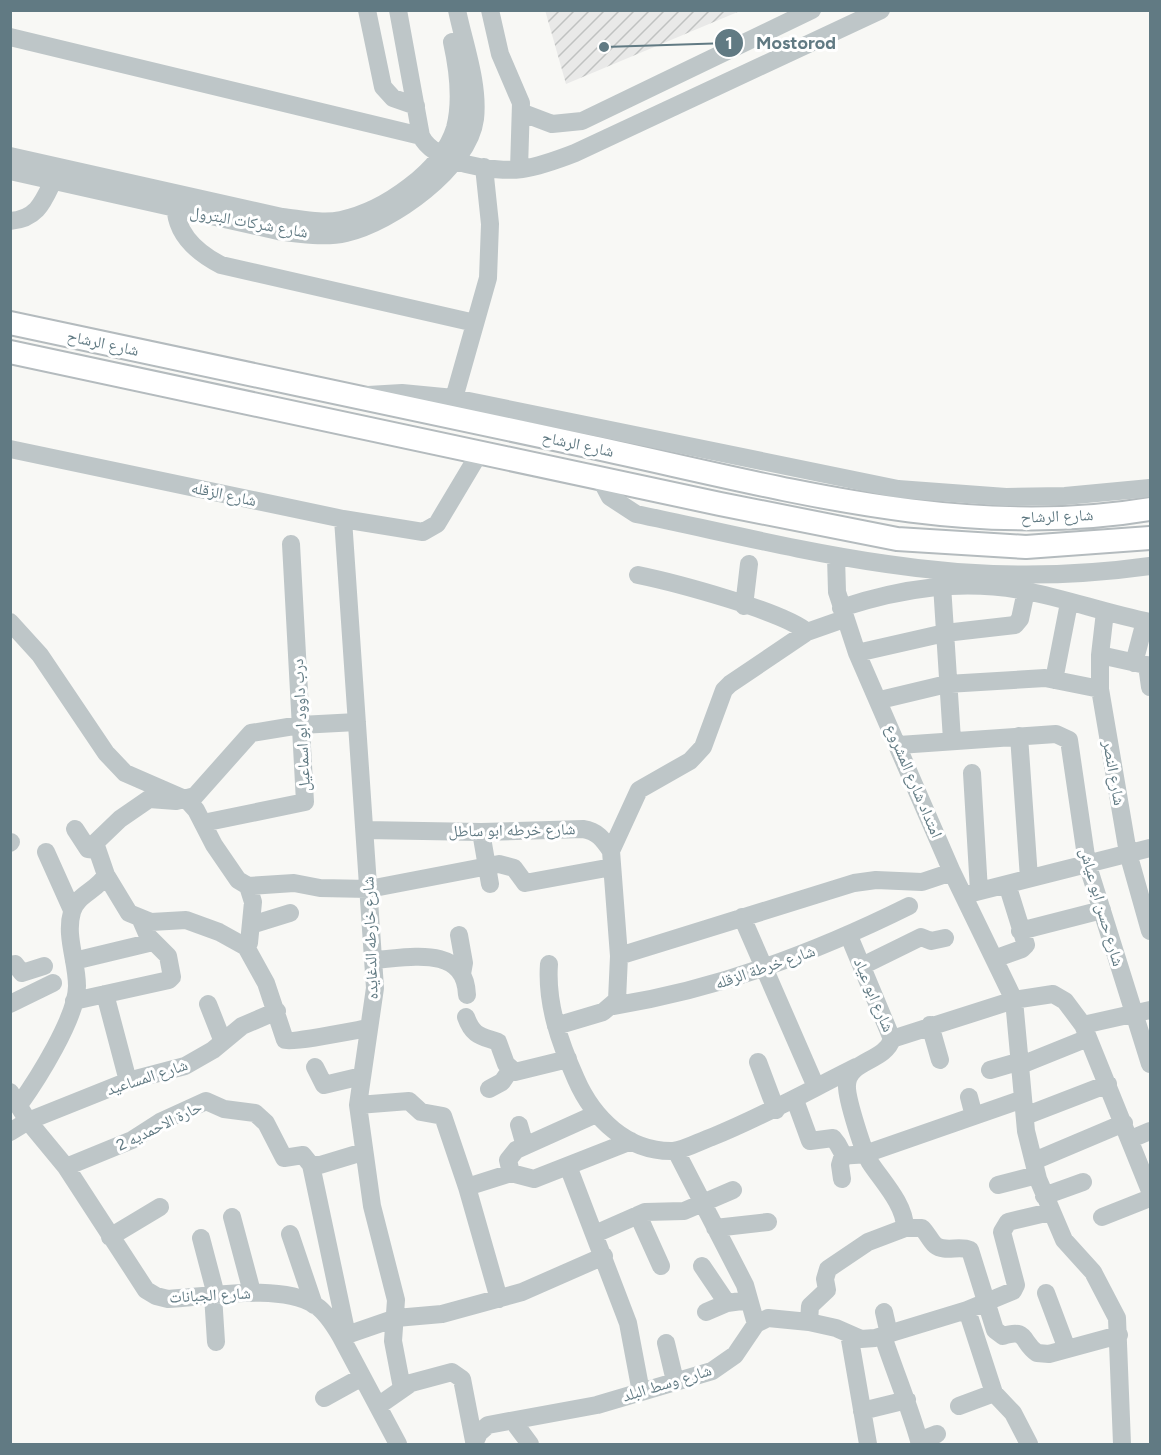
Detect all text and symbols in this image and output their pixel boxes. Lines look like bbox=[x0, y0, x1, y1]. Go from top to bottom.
callout: Mostorod bbox=[714, 25, 848, 61]
text: 1 bbox=[725, 32, 733, 54]
text: Mostorod bbox=[756, 32, 836, 54]
street label: شارع شركات البترول bbox=[188, 202, 309, 243]
street label: شارع الرشاح bbox=[65, 326, 141, 361]
street label: شارع الرشاح bbox=[540, 427, 616, 462]
street label: شارع الزقله bbox=[190, 478, 258, 511]
street label: شارع الرشاح bbox=[1020, 505, 1094, 528]
street label: درب داوود ابو اسماعيل bbox=[288, 658, 315, 792]
street label: امتداد شارع المشروع bbox=[881, 721, 946, 841]
street label: شارع النصر bbox=[1098, 738, 1129, 807]
street label: شارع خرطه ابو ساطل bbox=[448, 819, 576, 842]
street label: شارع حسن ابو عياش bbox=[1075, 846, 1128, 969]
street label: شارع خارطه الدغايده bbox=[358, 876, 383, 1000]
street label: شارع خرطة الزقله bbox=[713, 941, 818, 994]
street label: شارع ابو عياد bbox=[849, 955, 898, 1035]
street label: شارع المساعيد bbox=[104, 1055, 190, 1100]
street label: حارة الاحمديه 2 bbox=[113, 1097, 205, 1155]
street label: شارع الجبانات bbox=[169, 1283, 251, 1308]
street label: شارع وسط البلد bbox=[620, 1360, 714, 1407]

